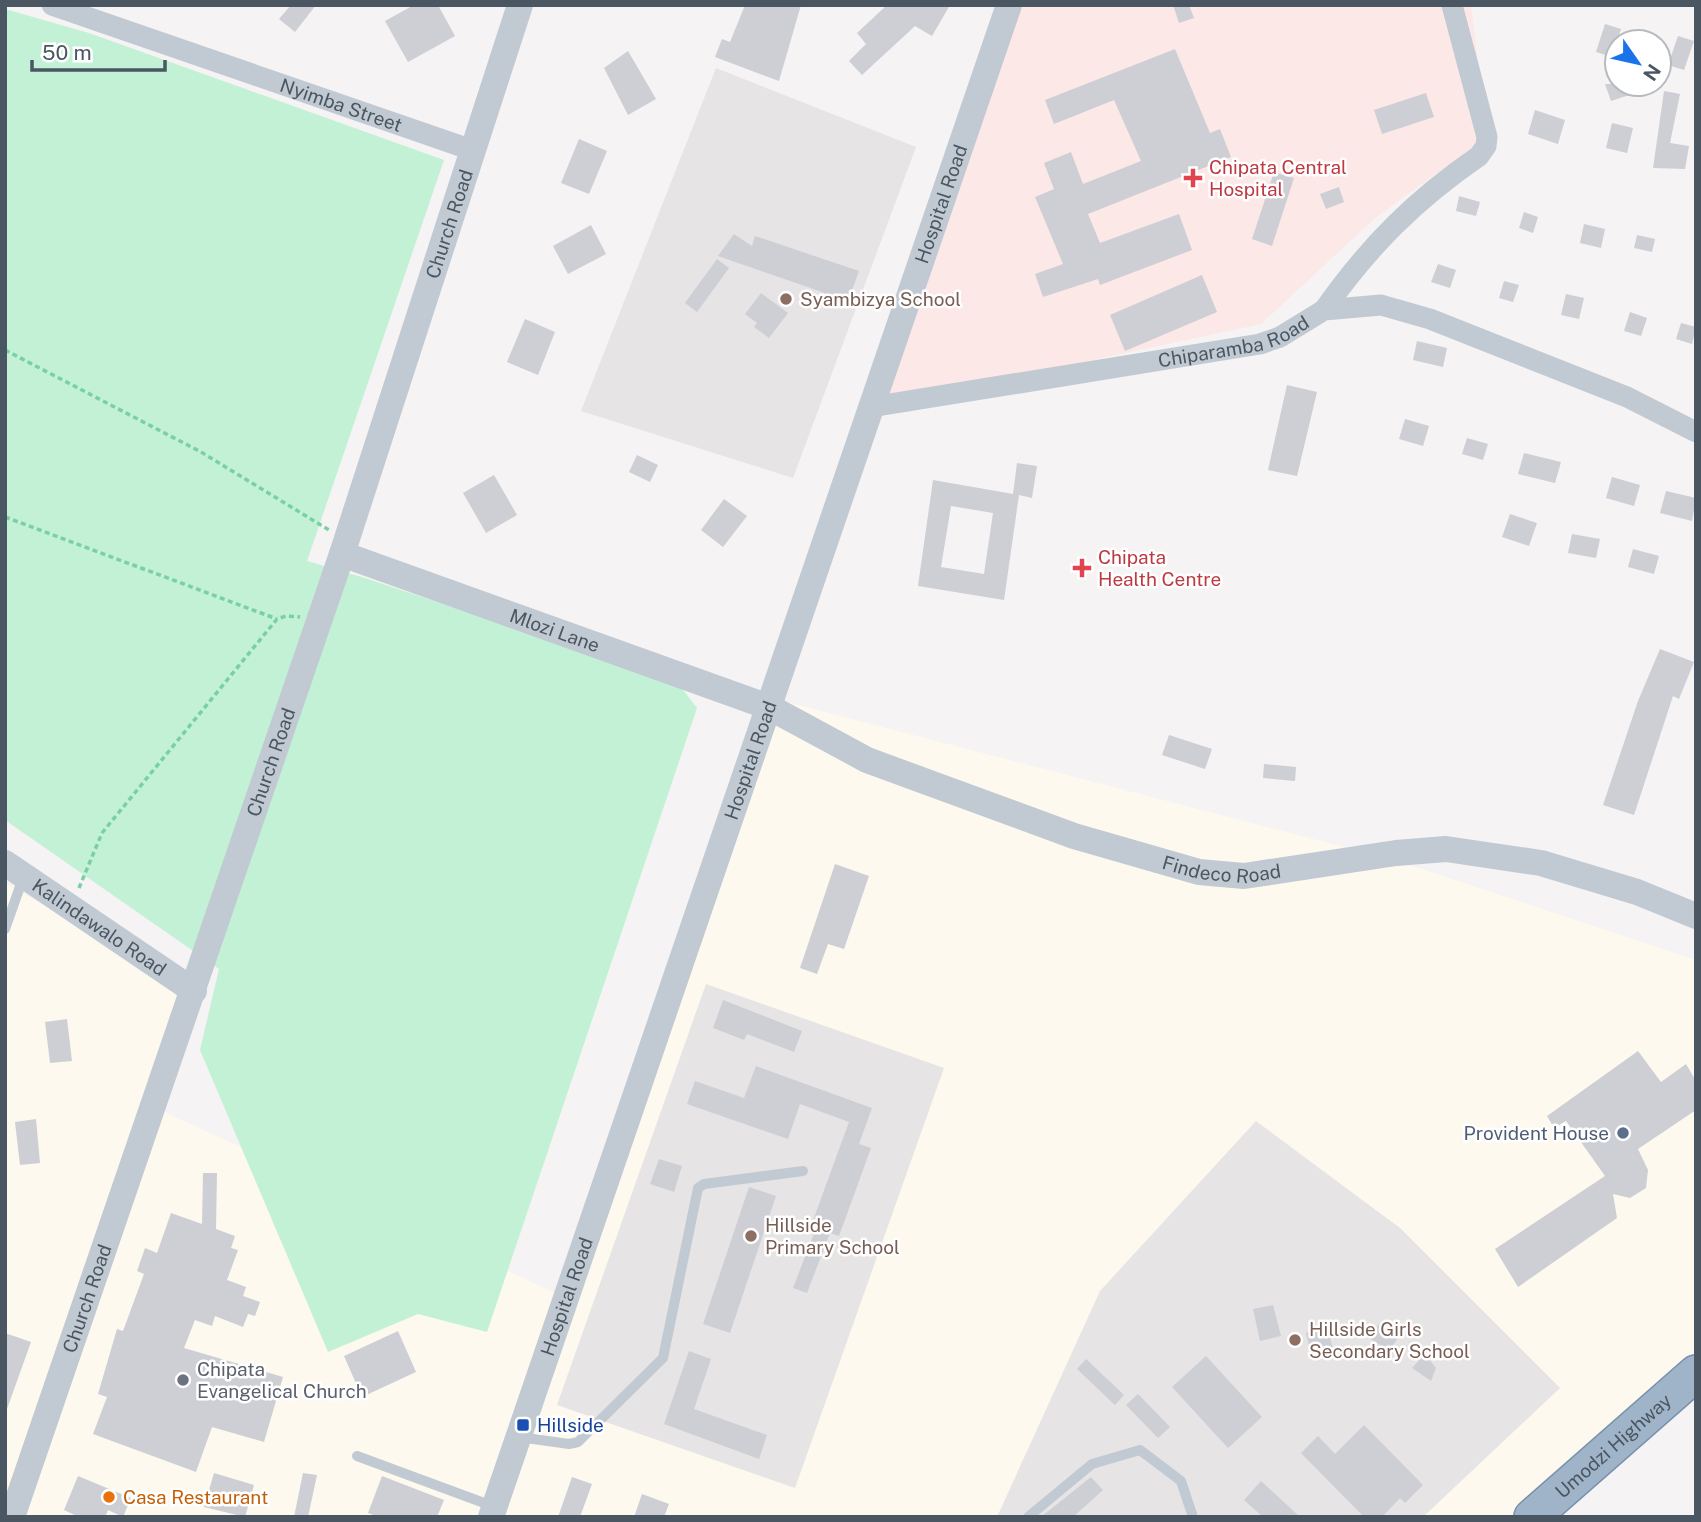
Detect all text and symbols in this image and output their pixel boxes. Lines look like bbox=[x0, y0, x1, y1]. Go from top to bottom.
scale bar bbox=[32, 28, 164, 72]
north arrow bbox=[1603, 28, 1673, 98]
text: 50 m bbox=[42, 40, 92, 65]
text: N bbox=[1639, 60, 1665, 85]
street label: Nyimba Street bbox=[277, 74, 405, 136]
street label: Hospital Road bbox=[910, 142, 971, 266]
place label: Chipata Central Hospital bbox=[1209, 156, 1347, 200]
street label: Church Road bbox=[421, 167, 477, 281]
marker: Chipata Central Hospital bbox=[1183, 168, 1203, 188]
place label: Syambizya School bbox=[800, 288, 961, 310]
marker: Syambizya School bbox=[778, 291, 794, 307]
street label: Chiparamba Road bbox=[1156, 311, 1313, 371]
place label: Chipata Health Centre bbox=[1098, 546, 1221, 590]
marker: Chipata Health Centre bbox=[1072, 558, 1092, 578]
street label: Mlozi Lane bbox=[507, 604, 603, 656]
street label: Hospital Road bbox=[720, 698, 781, 822]
street label: Church Road bbox=[242, 705, 299, 819]
street label: Findeco Road bbox=[1160, 851, 1282, 887]
street label: Kalindawalo Road bbox=[28, 874, 171, 980]
place label: Provident House bbox=[1464, 1122, 1609, 1144]
marker: Provident House bbox=[1615, 1125, 1631, 1141]
place label: Hillside Primary School bbox=[765, 1214, 900, 1258]
marker: Hillside Primary School bbox=[743, 1228, 759, 1244]
street label: Hospital Road bbox=[536, 1234, 597, 1359]
street label: Church Road bbox=[58, 1241, 116, 1356]
place label: Hillside Girls Secondary School bbox=[1309, 1318, 1470, 1362]
marker: Hillside Girls Secondary School bbox=[1287, 1332, 1303, 1348]
place label: Chipata Evangelical Church bbox=[197, 1358, 367, 1402]
marker: Chipata Evangelical Church bbox=[175, 1372, 191, 1388]
street label: Umodzi Highway bbox=[1551, 1389, 1676, 1503]
place label: Hillside bbox=[537, 1414, 604, 1436]
marker: Hillside bbox=[515, 1417, 531, 1433]
place label: Casa Restaurant bbox=[123, 1486, 268, 1508]
marker: Casa Restaurant bbox=[101, 1489, 117, 1505]

